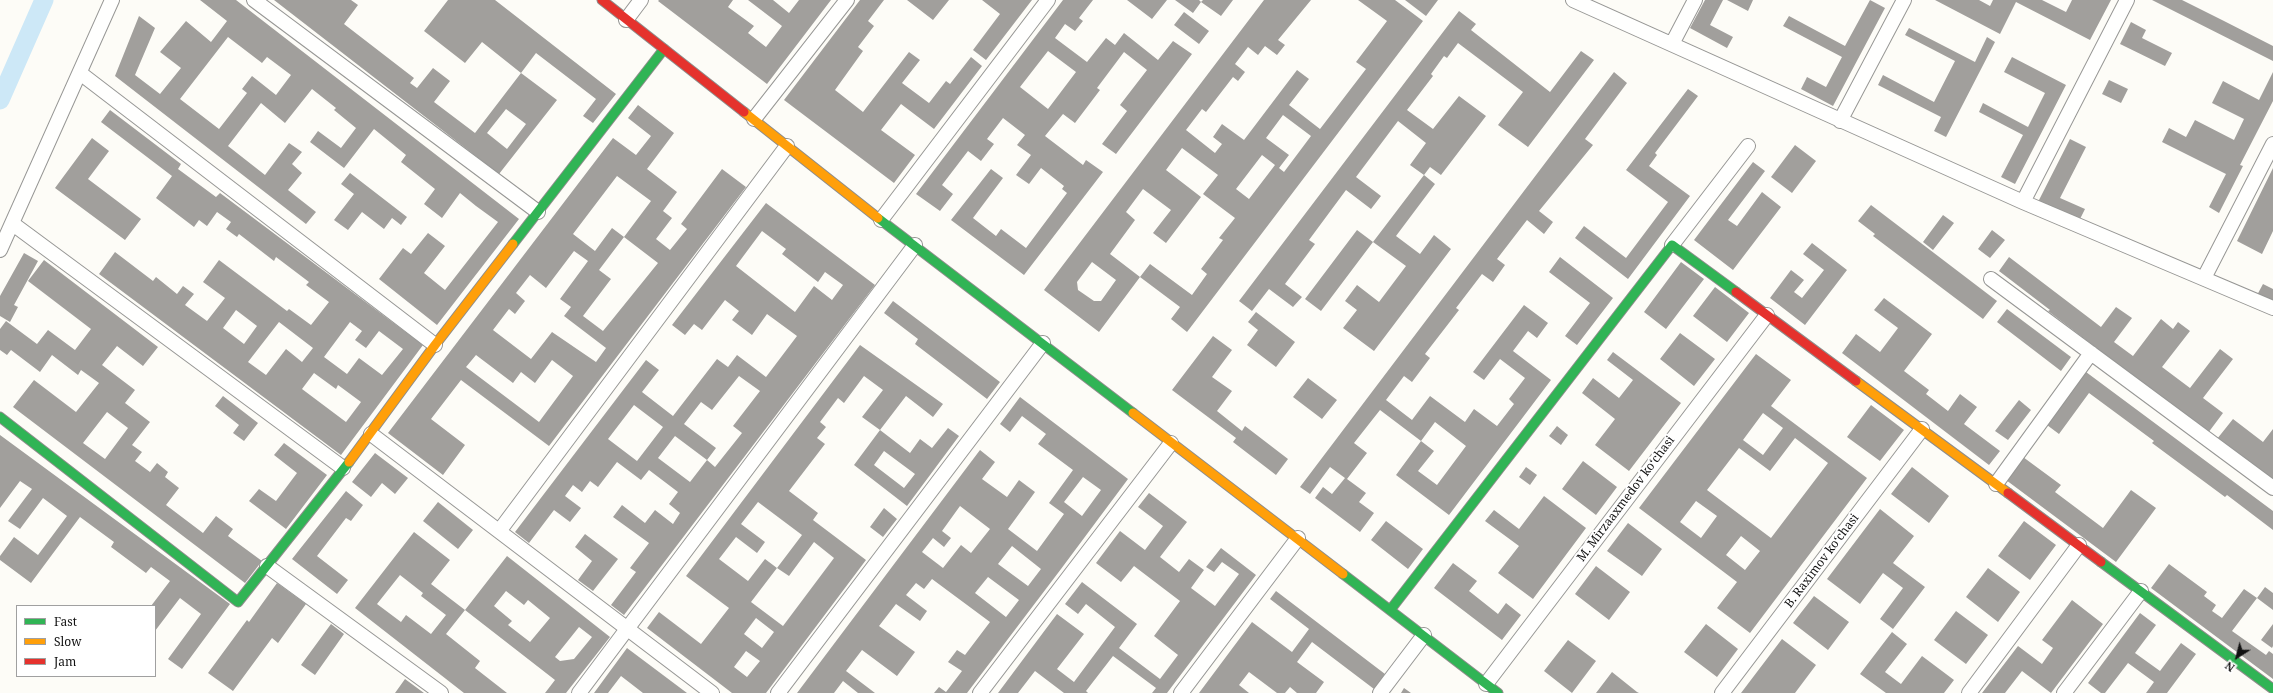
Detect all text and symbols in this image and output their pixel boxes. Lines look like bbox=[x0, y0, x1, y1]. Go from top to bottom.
street label: M. Mirzaaxmedov koʻchasi bbox=[1574, 434, 1678, 564]
street label: B. Raximov koʻchasi bbox=[1782, 511, 1862, 611]
legend bbox=[16, 605, 156, 677]
text: Fast bbox=[54, 613, 77, 630]
text: Slow bbox=[54, 633, 82, 650]
north arrow bbox=[2217, 637, 2257, 677]
text: Jam bbox=[54, 653, 76, 670]
text: N bbox=[2222, 659, 2238, 676]

